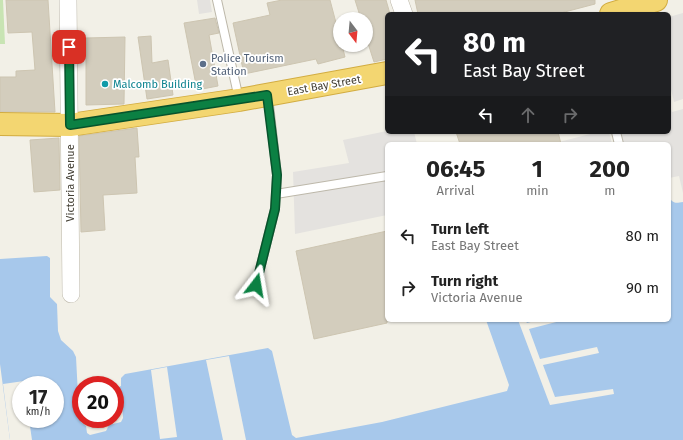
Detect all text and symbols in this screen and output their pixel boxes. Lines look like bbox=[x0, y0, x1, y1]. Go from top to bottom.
north arrow bbox=[333, 12, 373, 52]
map controls bbox=[333, 12, 373, 52]
text: 80 m bbox=[463, 26, 526, 59]
icon: left bbox=[397, 28, 449, 80]
pin bbox=[52, 30, 86, 64]
icon: arrive bbox=[58, 36, 80, 58]
place label: Police Tourism Station bbox=[211, 52, 284, 78]
marker: Police Tourism Station bbox=[198, 59, 208, 69]
text: East Bay Street bbox=[463, 60, 585, 82]
street label: East Bay Street bbox=[286, 73, 362, 98]
place label: Malcomb Building bbox=[113, 78, 202, 91]
marker: Malcomb Building bbox=[100, 79, 110, 89]
icon: left bbox=[475, 104, 497, 126]
icon: ahead bbox=[517, 104, 539, 126]
icon: right bbox=[559, 104, 581, 126]
street label: Victoria Avenue bbox=[64, 144, 77, 222]
text: 06:45 bbox=[426, 155, 485, 183]
text: 1 bbox=[532, 155, 543, 183]
text: 200 bbox=[590, 155, 630, 183]
text: Arrival bbox=[437, 183, 475, 198]
text: min bbox=[526, 183, 549, 198]
text: m bbox=[604, 183, 615, 198]
text: Turn left bbox=[431, 220, 489, 238]
icon: left bbox=[397, 225, 419, 247]
text: 80 m bbox=[626, 227, 659, 245]
text: East Bay Street bbox=[431, 238, 519, 253]
position arrow bbox=[235, 264, 277, 306]
text: Turn right bbox=[431, 272, 498, 290]
icon: right bbox=[397, 277, 419, 299]
text: 90 m bbox=[626, 279, 659, 297]
text: Victoria Avenue bbox=[431, 290, 523, 305]
speed limit sign: 20 bbox=[72, 376, 124, 428]
text: 17 bbox=[29, 385, 47, 409]
text: km/h bbox=[26, 406, 50, 418]

